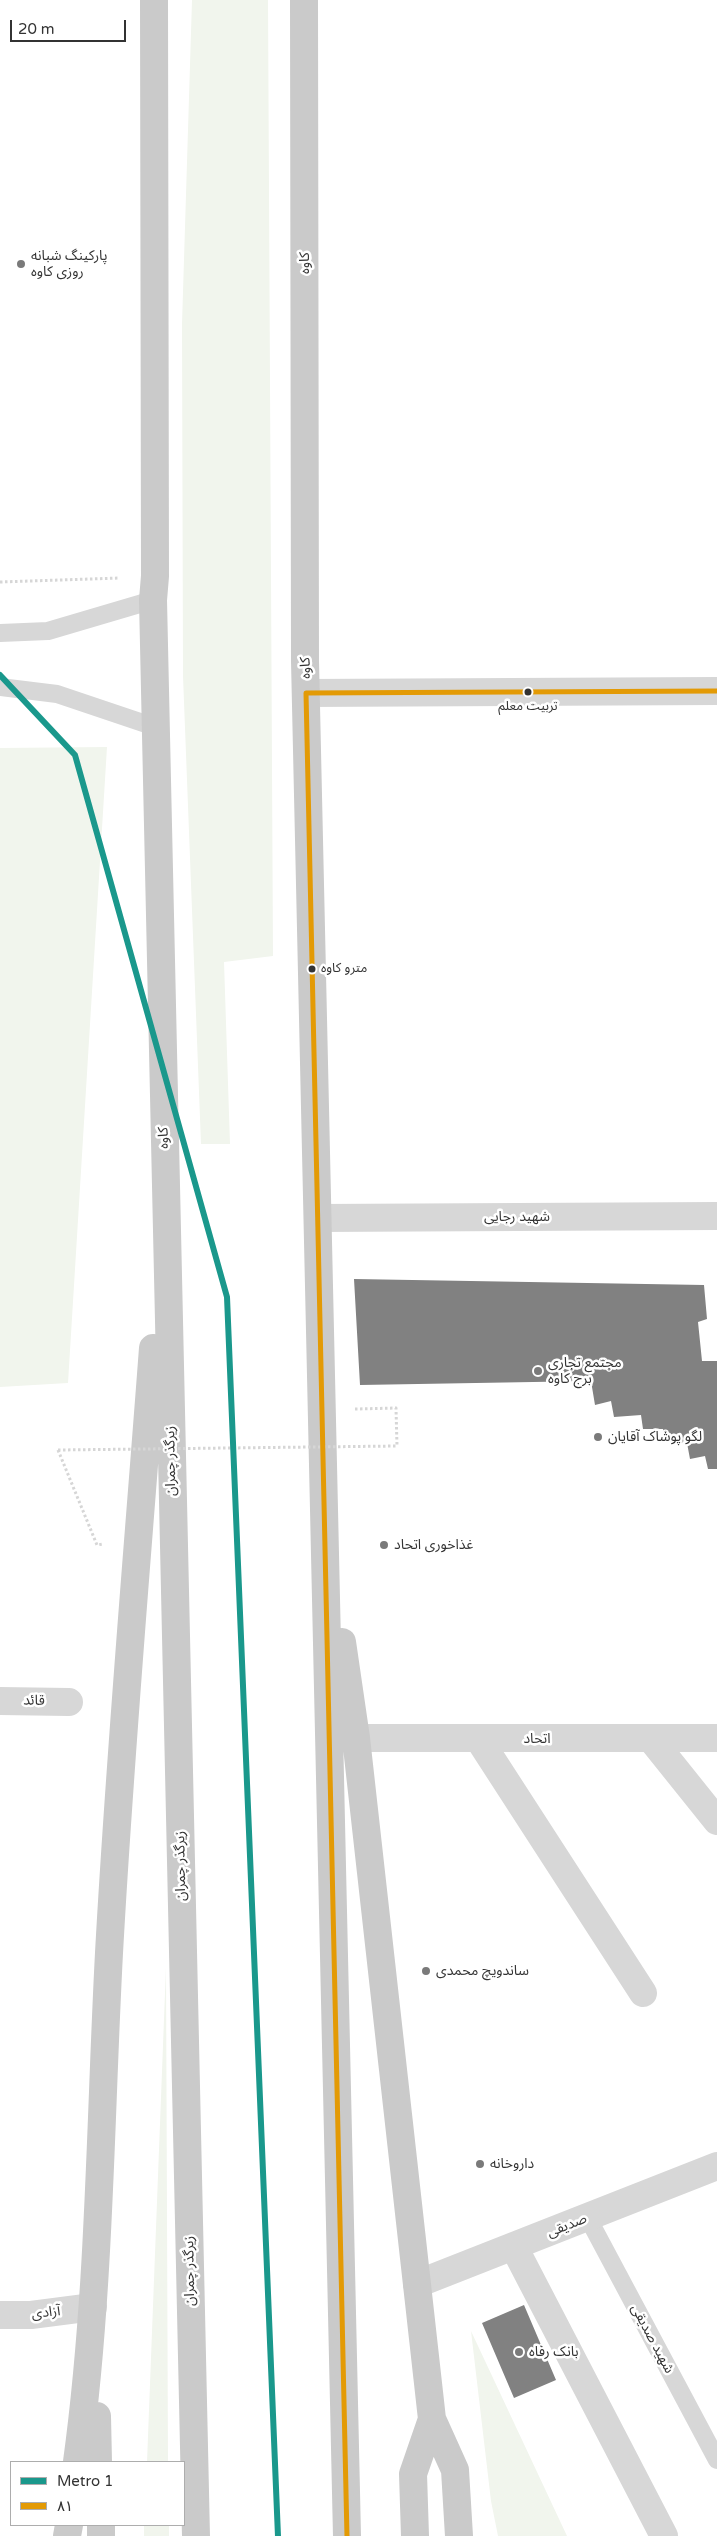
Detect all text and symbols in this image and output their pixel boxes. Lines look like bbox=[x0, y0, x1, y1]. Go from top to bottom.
scale bar bbox=[12, 10, 129, 42]
text: 20 m bbox=[18, 20, 55, 38]
place label: پارکینگ شبانه روزی کاوه bbox=[31, 248, 107, 280]
street label: کاوه bbox=[297, 252, 313, 274]
marker: پارکینگ شبانه روزی کاوه bbox=[15, 258, 27, 270]
street label: کاوه bbox=[297, 657, 315, 679]
marker: تربیت معلم bbox=[523, 687, 533, 697]
place label: تربیت معلم bbox=[498, 699, 558, 715]
place label: مترو کاوه bbox=[321, 961, 367, 977]
marker: مترو کاوه bbox=[307, 964, 317, 974]
street label: کاوه bbox=[155, 1127, 173, 1149]
street label: شهید رجایی bbox=[484, 1209, 550, 1225]
place label: مجتمع تجاری برج کاوه bbox=[548, 1355, 622, 1388]
marker: مجتمع تجاری برج کاوه bbox=[532, 1365, 544, 1377]
street label: زیرگذر چمران bbox=[162, 1426, 180, 1496]
place label: لگو پوشاک آقایان bbox=[608, 1429, 702, 1445]
marker: لگو پوشاک آقایان bbox=[592, 1431, 604, 1443]
place label: غذاخوری اتحاد bbox=[394, 1537, 473, 1553]
marker: غذاخوری اتحاد bbox=[378, 1539, 390, 1551]
street label: قائد bbox=[23, 1692, 45, 1710]
street label: اتحاد bbox=[523, 1731, 551, 1747]
street label: زیرگذر چمران bbox=[172, 1831, 190, 1901]
place label: ساندویچ محمدی bbox=[436, 1963, 529, 1979]
marker: ساندویچ محمدی bbox=[420, 1965, 432, 1977]
place label: داروخانه bbox=[490, 2156, 534, 2172]
marker: داروخانه bbox=[474, 2158, 486, 2170]
street label: صدیقی bbox=[545, 2210, 589, 2242]
street label: زیرگذر چمران bbox=[181, 2236, 199, 2306]
street label: شهید صدیقی bbox=[627, 2302, 677, 2376]
street label: آزادی bbox=[31, 2303, 61, 2323]
place label: بانک رفاه bbox=[529, 2344, 579, 2360]
marker: بانک رفاه bbox=[513, 2346, 525, 2358]
legend bbox=[10, 2461, 185, 2526]
text: Metro 1 bbox=[57, 2472, 113, 2490]
text: ۸۱ bbox=[57, 2497, 73, 2515]

